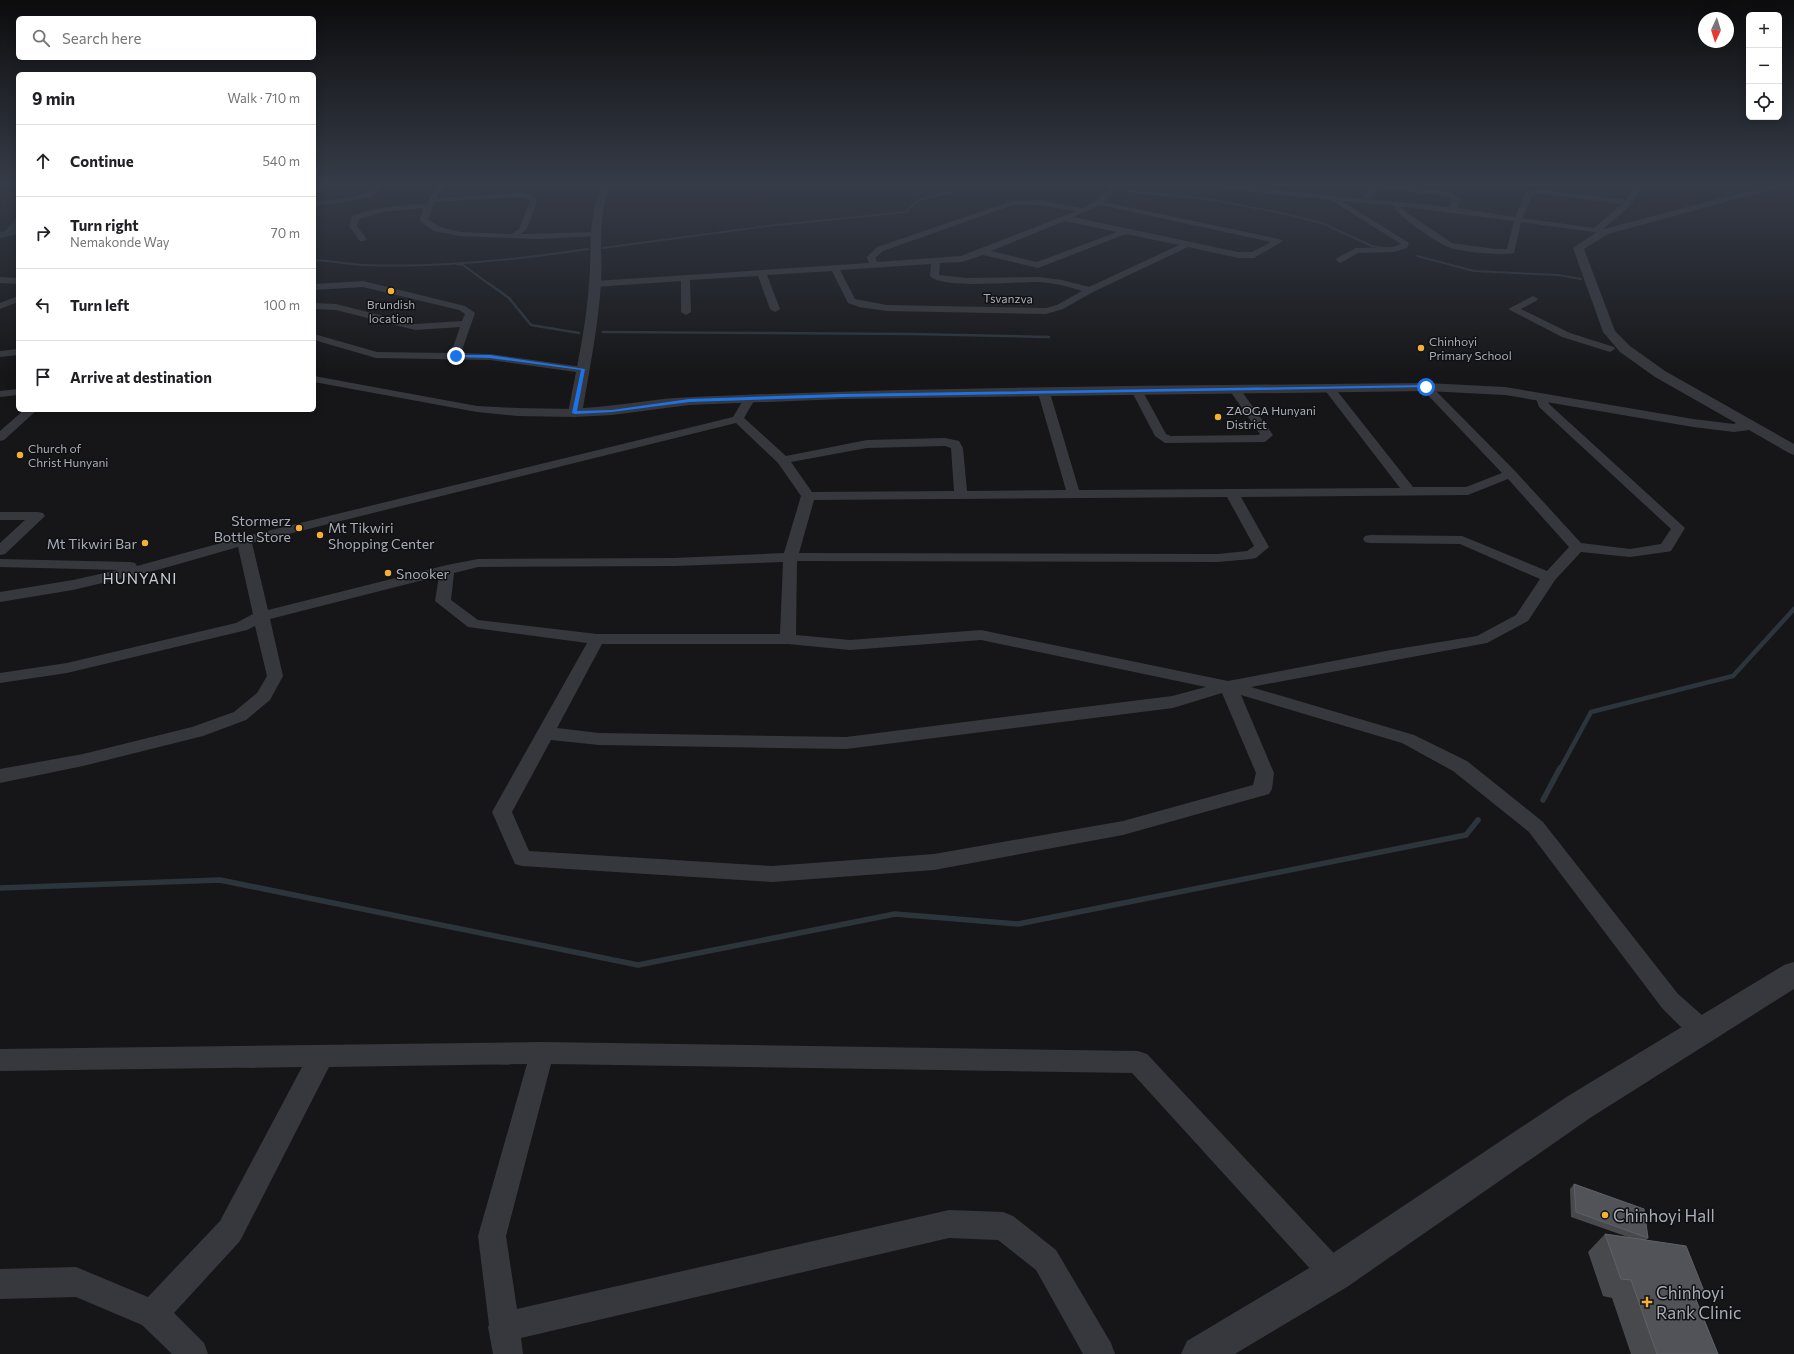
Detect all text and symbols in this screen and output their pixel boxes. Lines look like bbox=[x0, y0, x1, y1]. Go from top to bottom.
north arrow bbox=[1698, 12, 1734, 48]
map controls bbox=[1746, 12, 1782, 120]
button: + bbox=[1746, 12, 1782, 48]
search box bbox=[16, 16, 316, 60]
icon: search bbox=[30, 27, 52, 49]
text: Search here bbox=[62, 29, 141, 47]
button: − bbox=[1746, 48, 1782, 84]
button: locate bbox=[1746, 84, 1782, 120]
text: 9 min bbox=[32, 88, 75, 109]
text: Walk · 710 m bbox=[227, 90, 300, 106]
icon: ahead bbox=[32, 150, 54, 172]
text: Continue bbox=[70, 152, 134, 170]
text: 540 m bbox=[262, 153, 300, 169]
text: Turn right bbox=[70, 216, 139, 234]
icon: right bbox=[32, 222, 54, 244]
text: 70 m bbox=[271, 225, 300, 241]
text: Nemakonde Way bbox=[70, 234, 170, 250]
marker: Brundish location bbox=[386, 286, 396, 296]
street label: Tsvanzva bbox=[983, 291, 1033, 305]
icon: left bbox=[32, 294, 54, 316]
text: Turn left bbox=[70, 296, 129, 314]
text: 100 m bbox=[264, 297, 300, 313]
place label: Brundish location bbox=[367, 297, 415, 325]
place label: Chinhoyi Primary School bbox=[1429, 334, 1512, 362]
marker: Chinhoyi Primary School bbox=[1416, 343, 1426, 353]
route end bbox=[447, 347, 465, 365]
icon: arrive bbox=[32, 366, 54, 388]
text: Arrive at destination bbox=[70, 368, 212, 386]
route start bbox=[1417, 378, 1435, 396]
place label: ZAOGA Hunyani District bbox=[1226, 403, 1316, 431]
marker: ZAOGA Hunyani District bbox=[1213, 412, 1223, 422]
place label: Church of Christ Hunyani bbox=[28, 441, 108, 469]
marker: Church of Christ Hunyani bbox=[15, 450, 25, 460]
place label: Stormerz Bottle Store bbox=[214, 512, 291, 545]
place label: Mt Tikwiri Shopping Center bbox=[328, 519, 435, 552]
marker: Stormerz Bottle Store bbox=[294, 523, 304, 533]
marker: Mt Tikwiri Shopping Center bbox=[315, 530, 325, 540]
place label: Mt Tikwiri Bar bbox=[47, 535, 137, 552]
marker: Mt Tikwiri Bar bbox=[140, 538, 150, 548]
place label: Snooker bbox=[396, 565, 450, 582]
marker: Snooker bbox=[383, 568, 393, 578]
district label: HUNYANI bbox=[103, 569, 177, 587]
place label: Chinhoyi Hall bbox=[1613, 1205, 1715, 1226]
marker: Chinhoyi Hall bbox=[1600, 1210, 1610, 1220]
place label: Chinhoyi Rank Clinic bbox=[1656, 1282, 1741, 1323]
marker: Chinhoyi Rank Clinic bbox=[1641, 1296, 1653, 1308]

